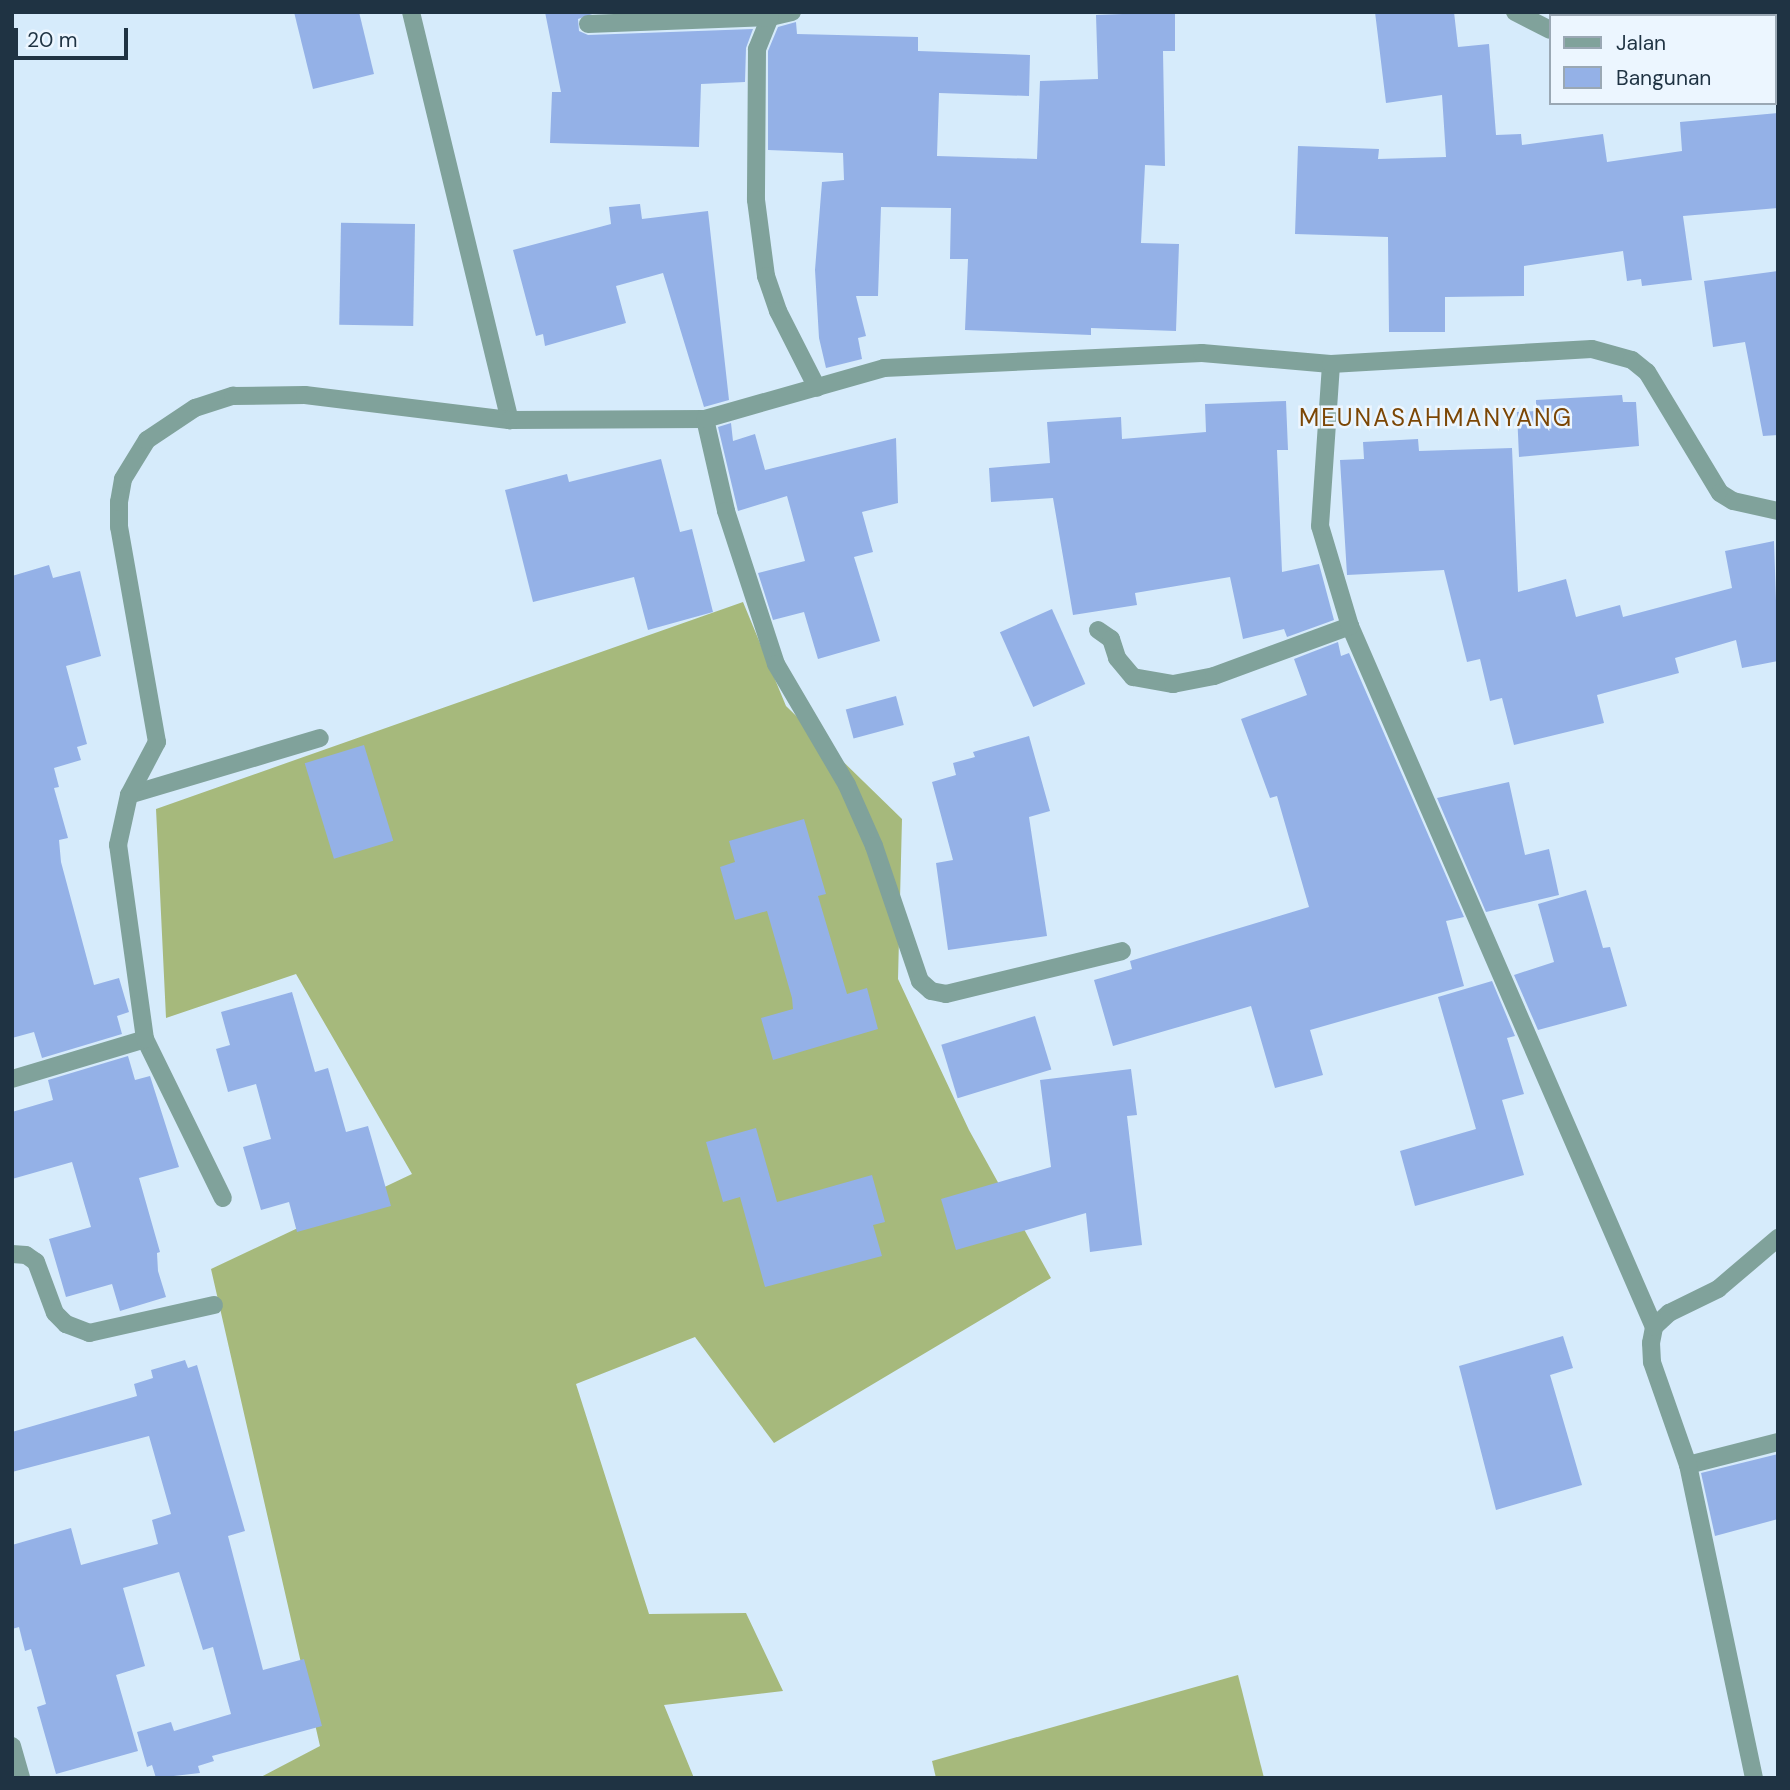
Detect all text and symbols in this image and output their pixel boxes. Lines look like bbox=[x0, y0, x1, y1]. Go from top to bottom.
scale bar bbox=[18, 14, 131, 58]
legend bbox=[1548, 14, 1776, 105]
text: 20 m bbox=[27, 26, 78, 54]
text: Jalan bbox=[1616, 29, 1666, 57]
text: Bangunan bbox=[1616, 64, 1711, 92]
district label: MEUNASAHMANYANG bbox=[1301, 404, 1571, 432]

